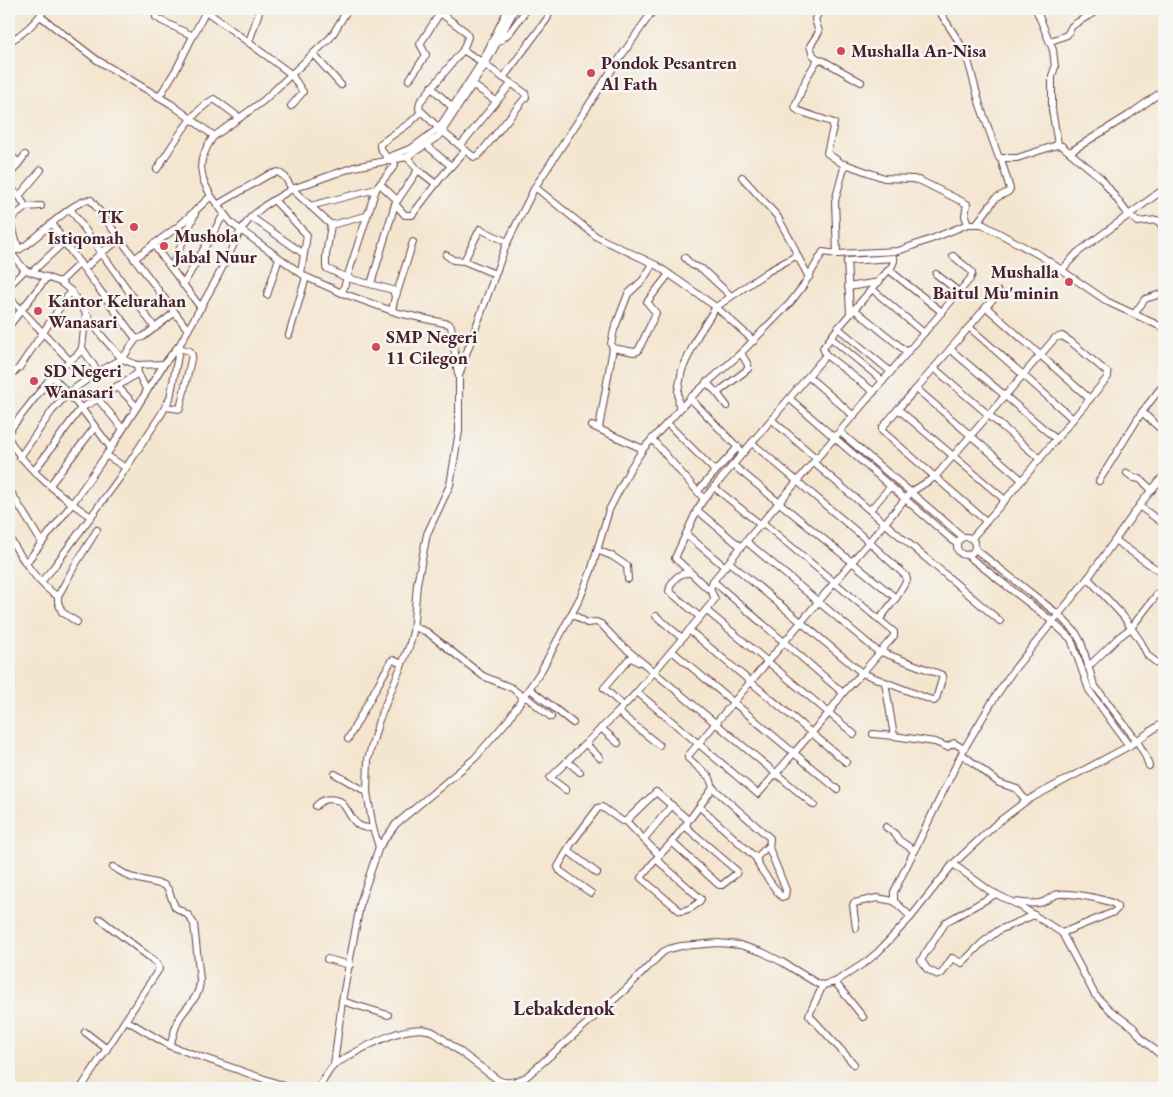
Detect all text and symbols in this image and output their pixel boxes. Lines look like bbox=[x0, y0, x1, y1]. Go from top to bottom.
place label: Mushalla An-Nisa bbox=[851, 39, 987, 62]
marker: Mushalla An-Nisa bbox=[835, 45, 847, 57]
place label: Pondok Pesantren Al Fath bbox=[600, 51, 737, 95]
marker: Pondok Pesantren Al Fath bbox=[585, 67, 597, 79]
place label: TK Istiqomah bbox=[48, 205, 124, 249]
marker: TK Istiqomah bbox=[128, 221, 140, 233]
place label: Mushola Jabal Nuur bbox=[172, 224, 258, 268]
marker: Mushola Jabal Nuur bbox=[158, 240, 170, 252]
place label: Mushalla Baitul Mu'minin bbox=[933, 260, 1059, 304]
marker: Mushalla Baitul Mu'minin bbox=[1063, 276, 1075, 288]
place label: Kantor Kelurahan Wanasari bbox=[48, 289, 186, 333]
marker: Kantor Kelurahan Wanasari bbox=[32, 305, 44, 317]
place label: SMP Negeri 11 Cilegon bbox=[386, 325, 478, 369]
marker: SMP Negeri 11 Cilegon bbox=[370, 341, 382, 353]
place label: SD Negeri Wanasari bbox=[44, 359, 122, 403]
marker: SD Negeri Wanasari bbox=[28, 375, 40, 387]
district label: Lebakdenok bbox=[513, 995, 616, 1021]

